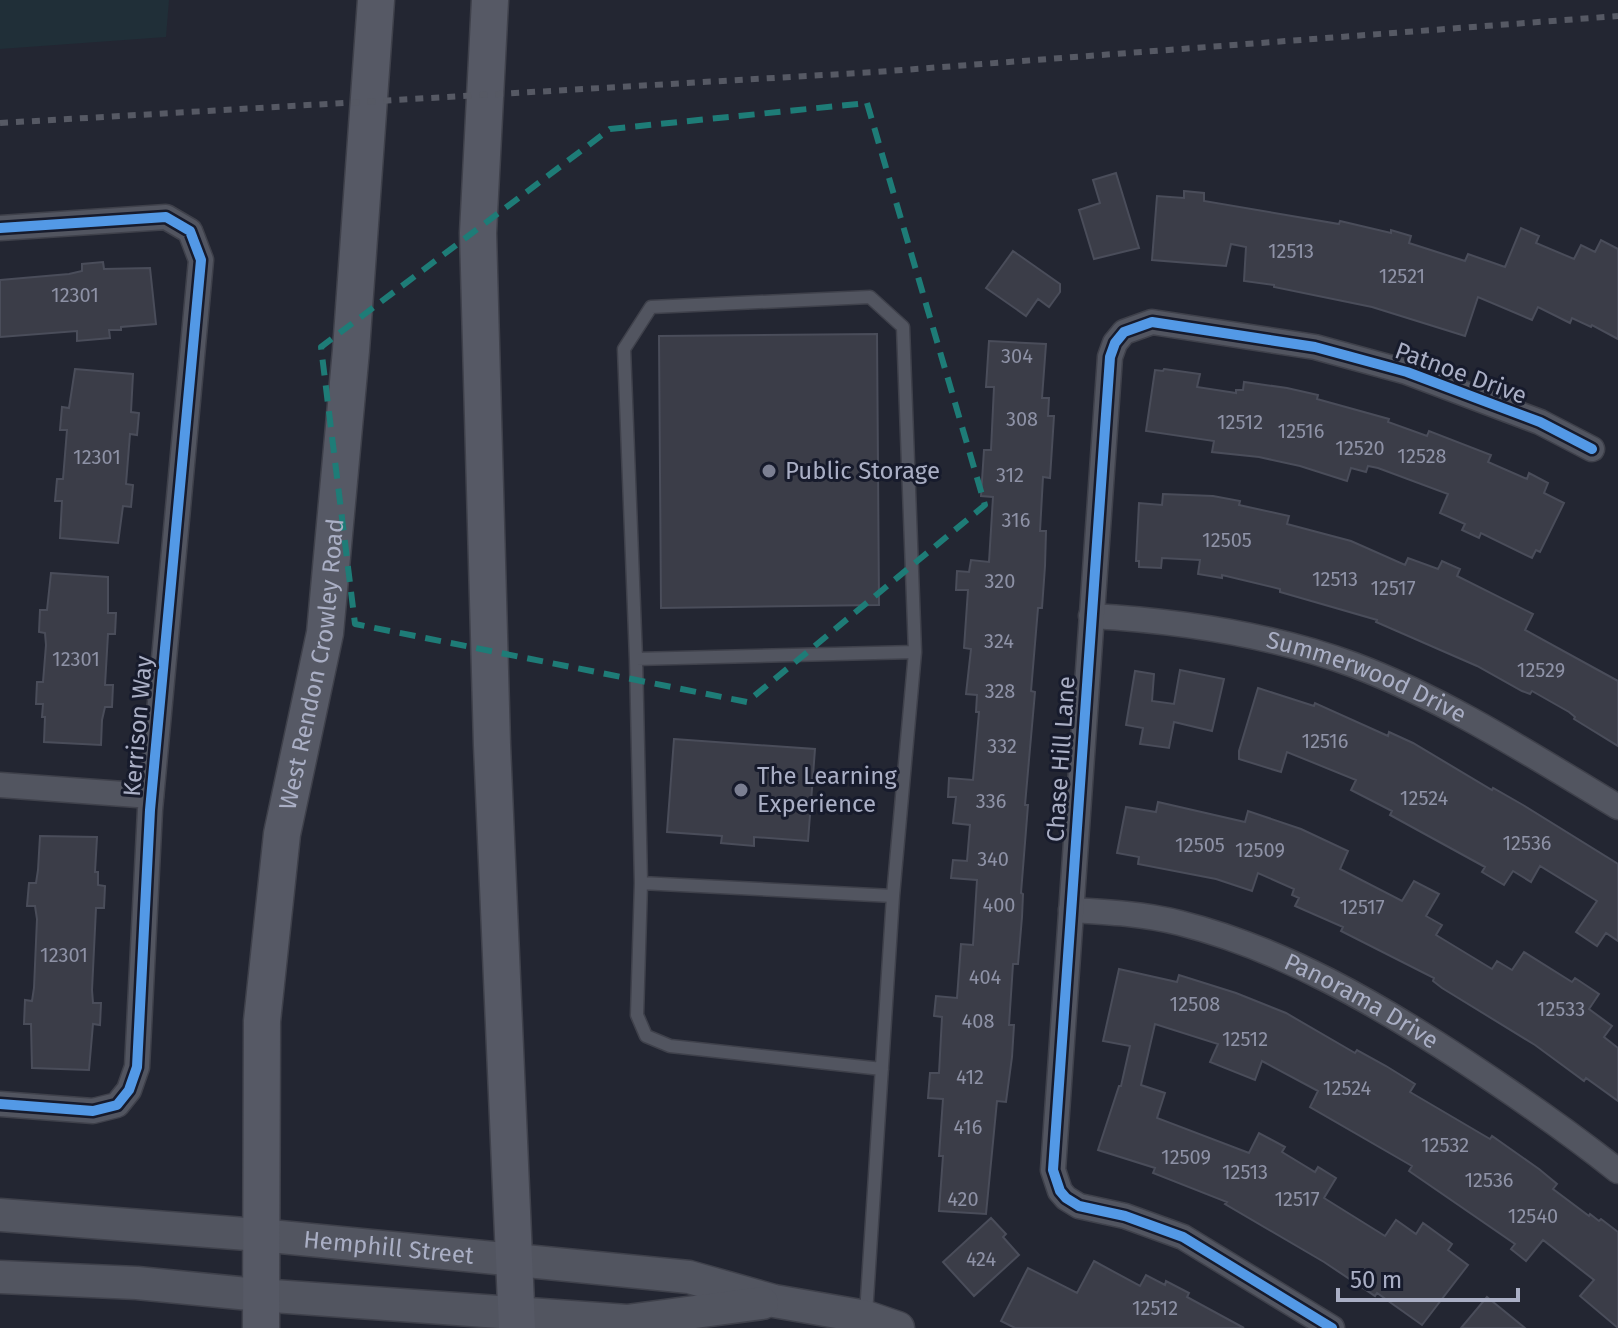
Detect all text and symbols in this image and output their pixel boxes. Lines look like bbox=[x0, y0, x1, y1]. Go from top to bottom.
house number: 12513 bbox=[1268, 239, 1314, 263]
house number: 12521 bbox=[1379, 264, 1425, 288]
house number: 12301 bbox=[51, 283, 99, 307]
street label: Patnoe Drive bbox=[1391, 336, 1531, 410]
house number: 304 bbox=[1001, 344, 1033, 368]
house number: 308 bbox=[1006, 407, 1038, 431]
house number: 12512 bbox=[1217, 410, 1263, 434]
house number: 12516 bbox=[1278, 419, 1324, 443]
house number: 12520 bbox=[1335, 436, 1385, 460]
house number: 12528 bbox=[1397, 444, 1447, 468]
house number: 12301 bbox=[73, 445, 121, 469]
place label: Public Storage bbox=[785, 457, 940, 485]
marker: Public Storage bbox=[760, 462, 778, 480]
house number: 312 bbox=[996, 463, 1024, 487]
house number: 316 bbox=[1002, 508, 1030, 532]
street label: West Rendon Crowley Road bbox=[274, 517, 349, 812]
house number: 12505 bbox=[1202, 528, 1252, 552]
house number: 12513 bbox=[1312, 567, 1358, 591]
house number: 320 bbox=[985, 569, 1015, 593]
house number: 12517 bbox=[1370, 576, 1416, 600]
street label: Summerwood Drive bbox=[1264, 626, 1471, 729]
house number: 324 bbox=[984, 629, 1014, 653]
house number: 12301 bbox=[52, 647, 100, 671]
street label: Kerrison Way bbox=[118, 654, 158, 798]
house number: 12529 bbox=[1517, 658, 1565, 682]
street label: Chase Hill Lane bbox=[1041, 675, 1081, 843]
house number: 328 bbox=[985, 679, 1015, 703]
house number: 12516 bbox=[1302, 729, 1348, 753]
house number: 332 bbox=[987, 734, 1017, 758]
place label: The Learning Experience bbox=[757, 762, 897, 818]
marker: The Learning Experience bbox=[732, 781, 750, 799]
house number: 12524 bbox=[1400, 786, 1449, 810]
house number: 336 bbox=[976, 789, 1006, 813]
house number: 12536 bbox=[1502, 831, 1552, 855]
house number: 12505 bbox=[1175, 833, 1225, 857]
house number: 12509 bbox=[1235, 838, 1285, 862]
house number: 340 bbox=[977, 847, 1009, 871]
house number: 400 bbox=[983, 893, 1015, 917]
house number: 12517 bbox=[1339, 895, 1385, 919]
house number: 12301 bbox=[40, 943, 88, 967]
street label: Panorama Drive bbox=[1280, 947, 1444, 1055]
house number: 404 bbox=[969, 965, 1002, 989]
house number: 12508 bbox=[1170, 992, 1220, 1016]
house number: 12533 bbox=[1537, 997, 1585, 1021]
house number: 408 bbox=[962, 1009, 994, 1033]
house number: 12512 bbox=[1222, 1027, 1268, 1051]
house number: 412 bbox=[956, 1065, 984, 1089]
house number: 12524 bbox=[1323, 1076, 1372, 1100]
house number: 416 bbox=[954, 1115, 982, 1139]
house number: 12532 bbox=[1421, 1133, 1469, 1157]
house number: 12509 bbox=[1161, 1145, 1211, 1169]
house number: 12513 bbox=[1222, 1160, 1268, 1184]
house number: 12536 bbox=[1464, 1168, 1514, 1192]
house number: 420 bbox=[947, 1187, 979, 1211]
house number: 12517 bbox=[1274, 1187, 1320, 1211]
house number: 12540 bbox=[1508, 1204, 1558, 1228]
street label: Hemphill Street bbox=[302, 1225, 475, 1270]
house number: 424 bbox=[966, 1247, 996, 1271]
scale bar bbox=[1338, 1252, 1518, 1302]
text: 50 m bbox=[1350, 1266, 1402, 1294]
house number: 12512 bbox=[1132, 1296, 1178, 1320]

